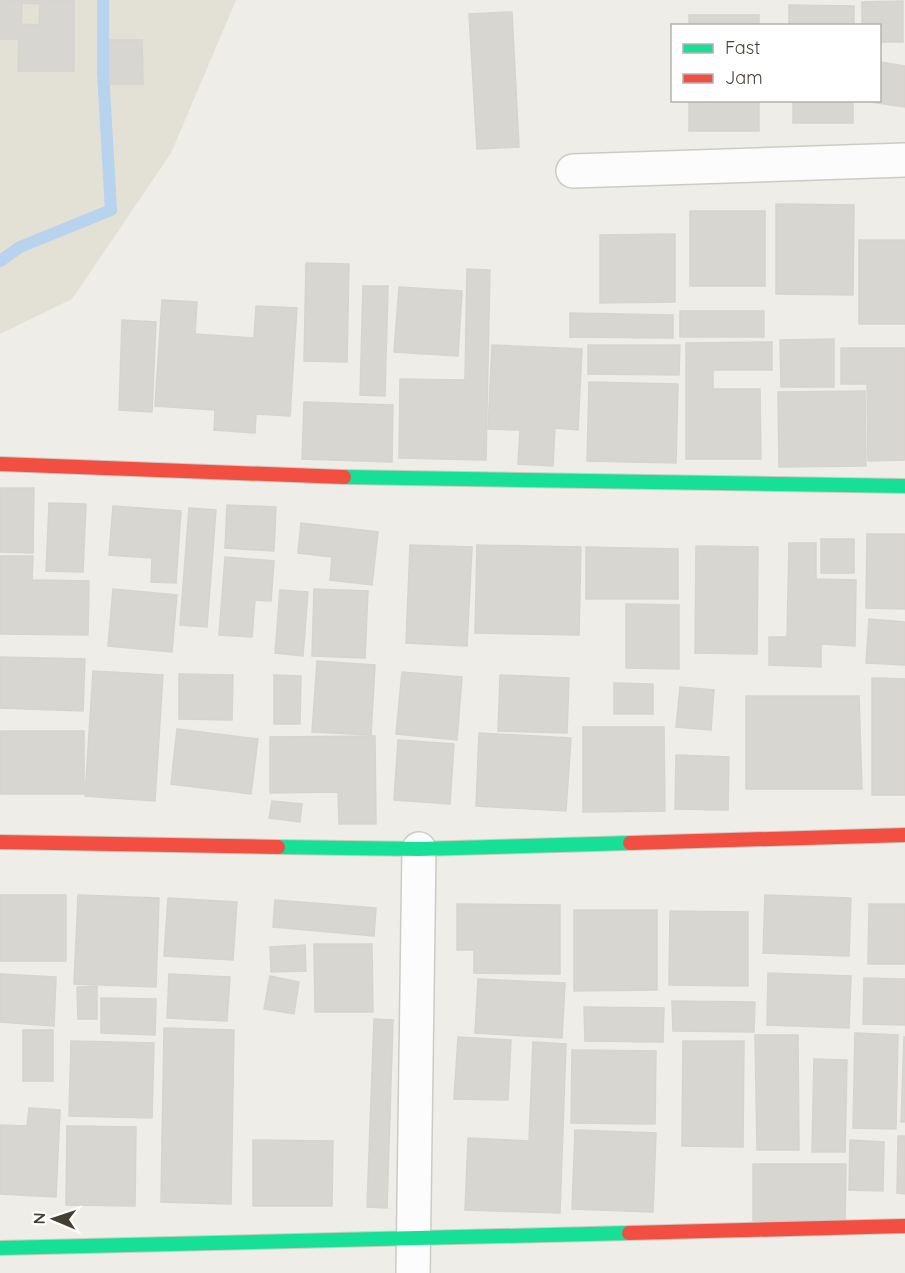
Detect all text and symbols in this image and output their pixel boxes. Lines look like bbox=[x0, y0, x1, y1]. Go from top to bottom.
legend bbox=[671, 24, 881, 102]
text: Fast bbox=[725, 36, 760, 59]
text: Jam bbox=[725, 66, 763, 89]
north arrow bbox=[24, 1189, 84, 1249]
text: N bbox=[29, 1212, 49, 1225]

